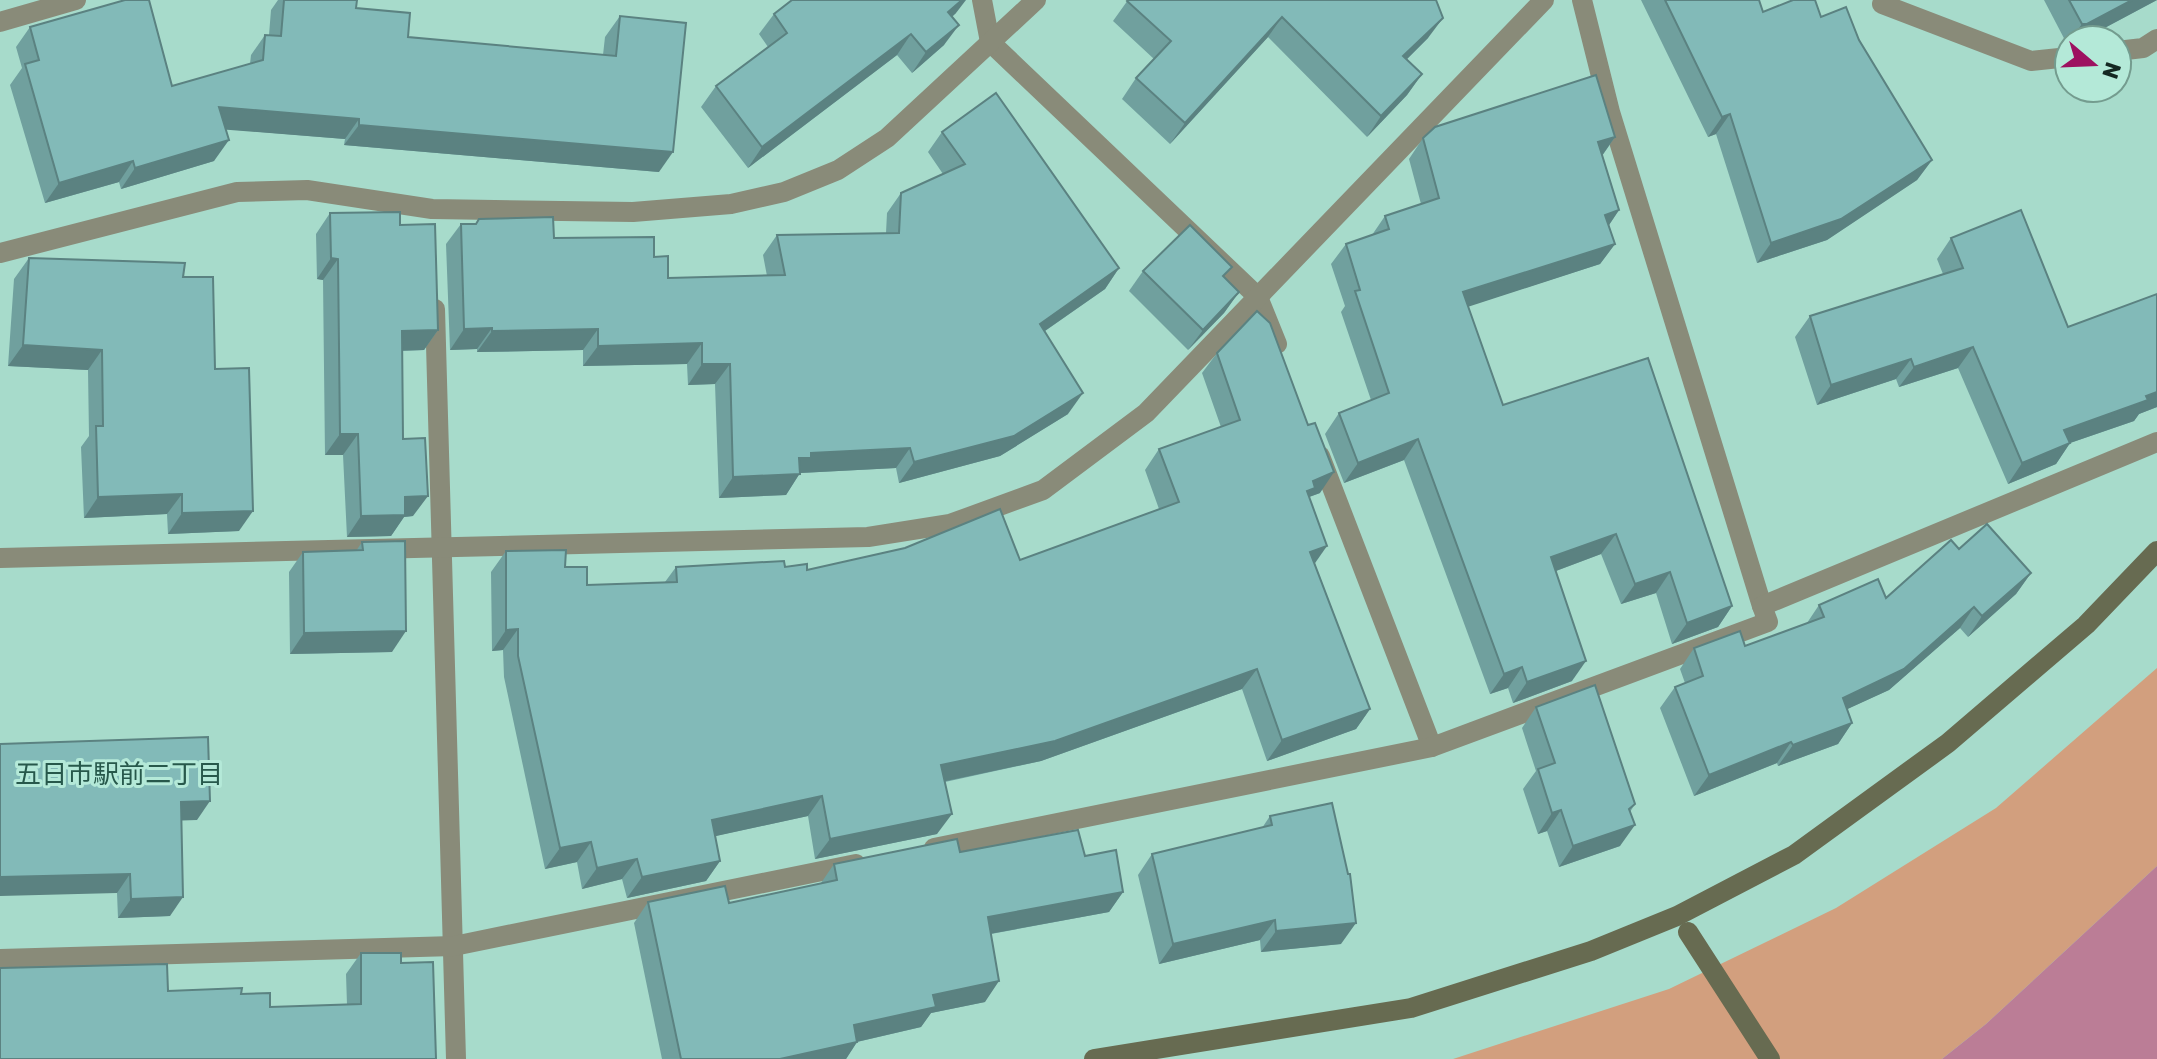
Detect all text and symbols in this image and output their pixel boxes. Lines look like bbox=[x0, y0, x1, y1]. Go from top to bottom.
north arrow bbox=[2053, 24, 2133, 104]
text: N bbox=[2096, 58, 2127, 82]
district label: 五日市駅前二丁目 bbox=[15, 759, 223, 790]

